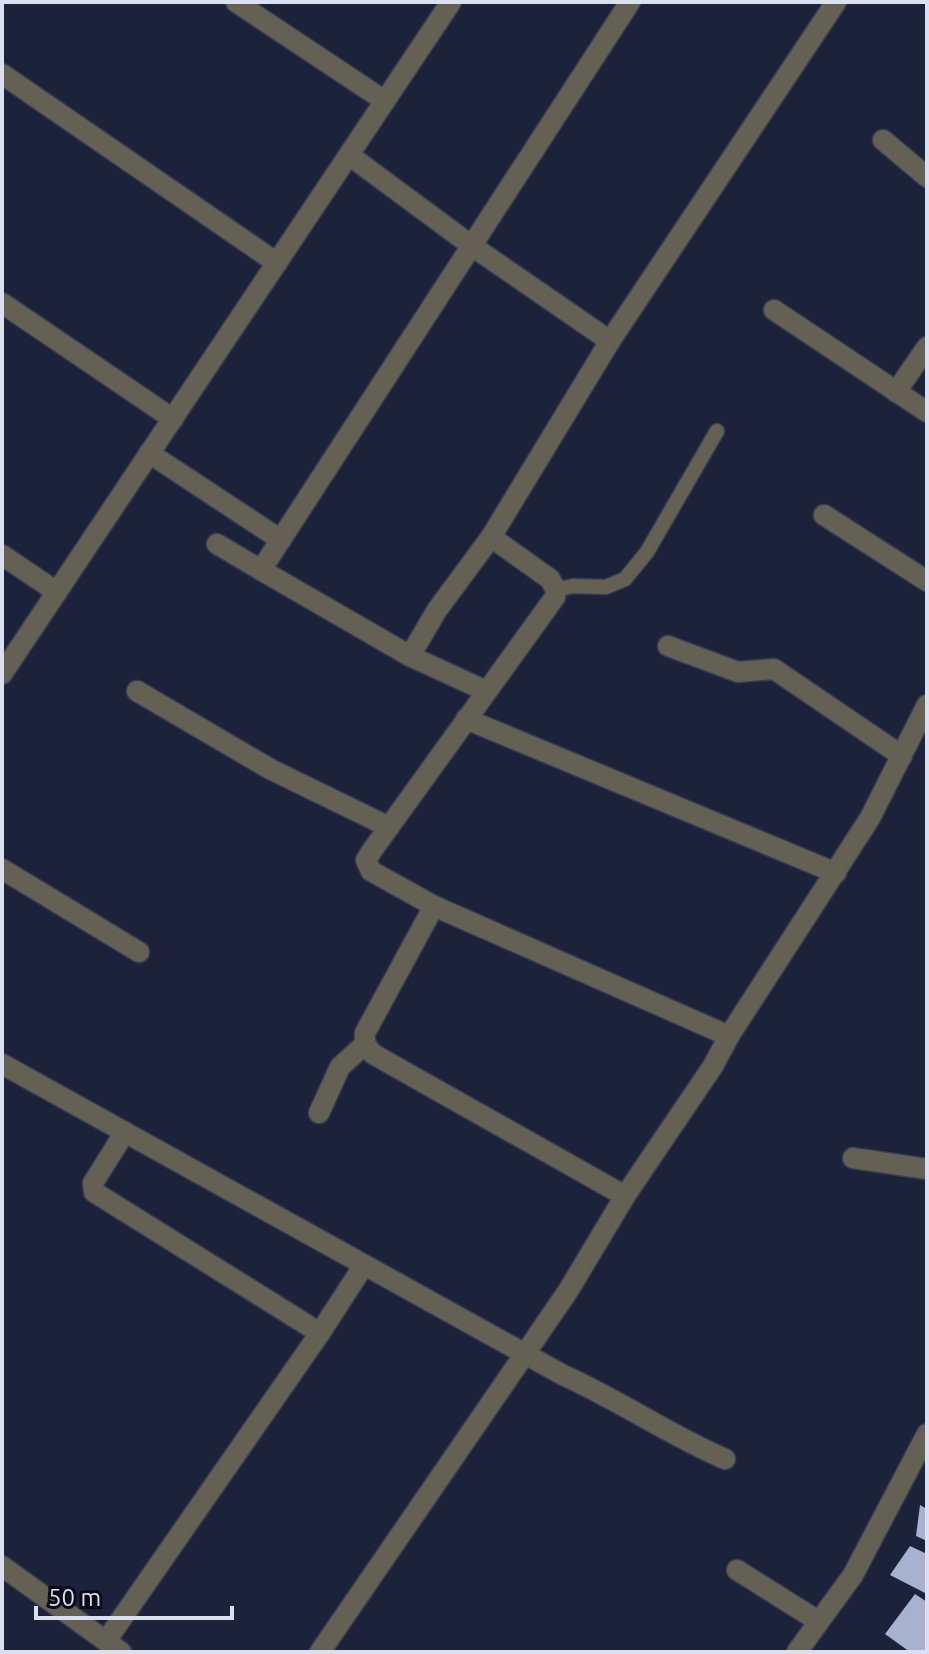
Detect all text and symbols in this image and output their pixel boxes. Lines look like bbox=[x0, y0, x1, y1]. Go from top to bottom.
scale bar bbox=[36, 1570, 232, 1620]
text: 50 m bbox=[48, 1584, 101, 1611]

